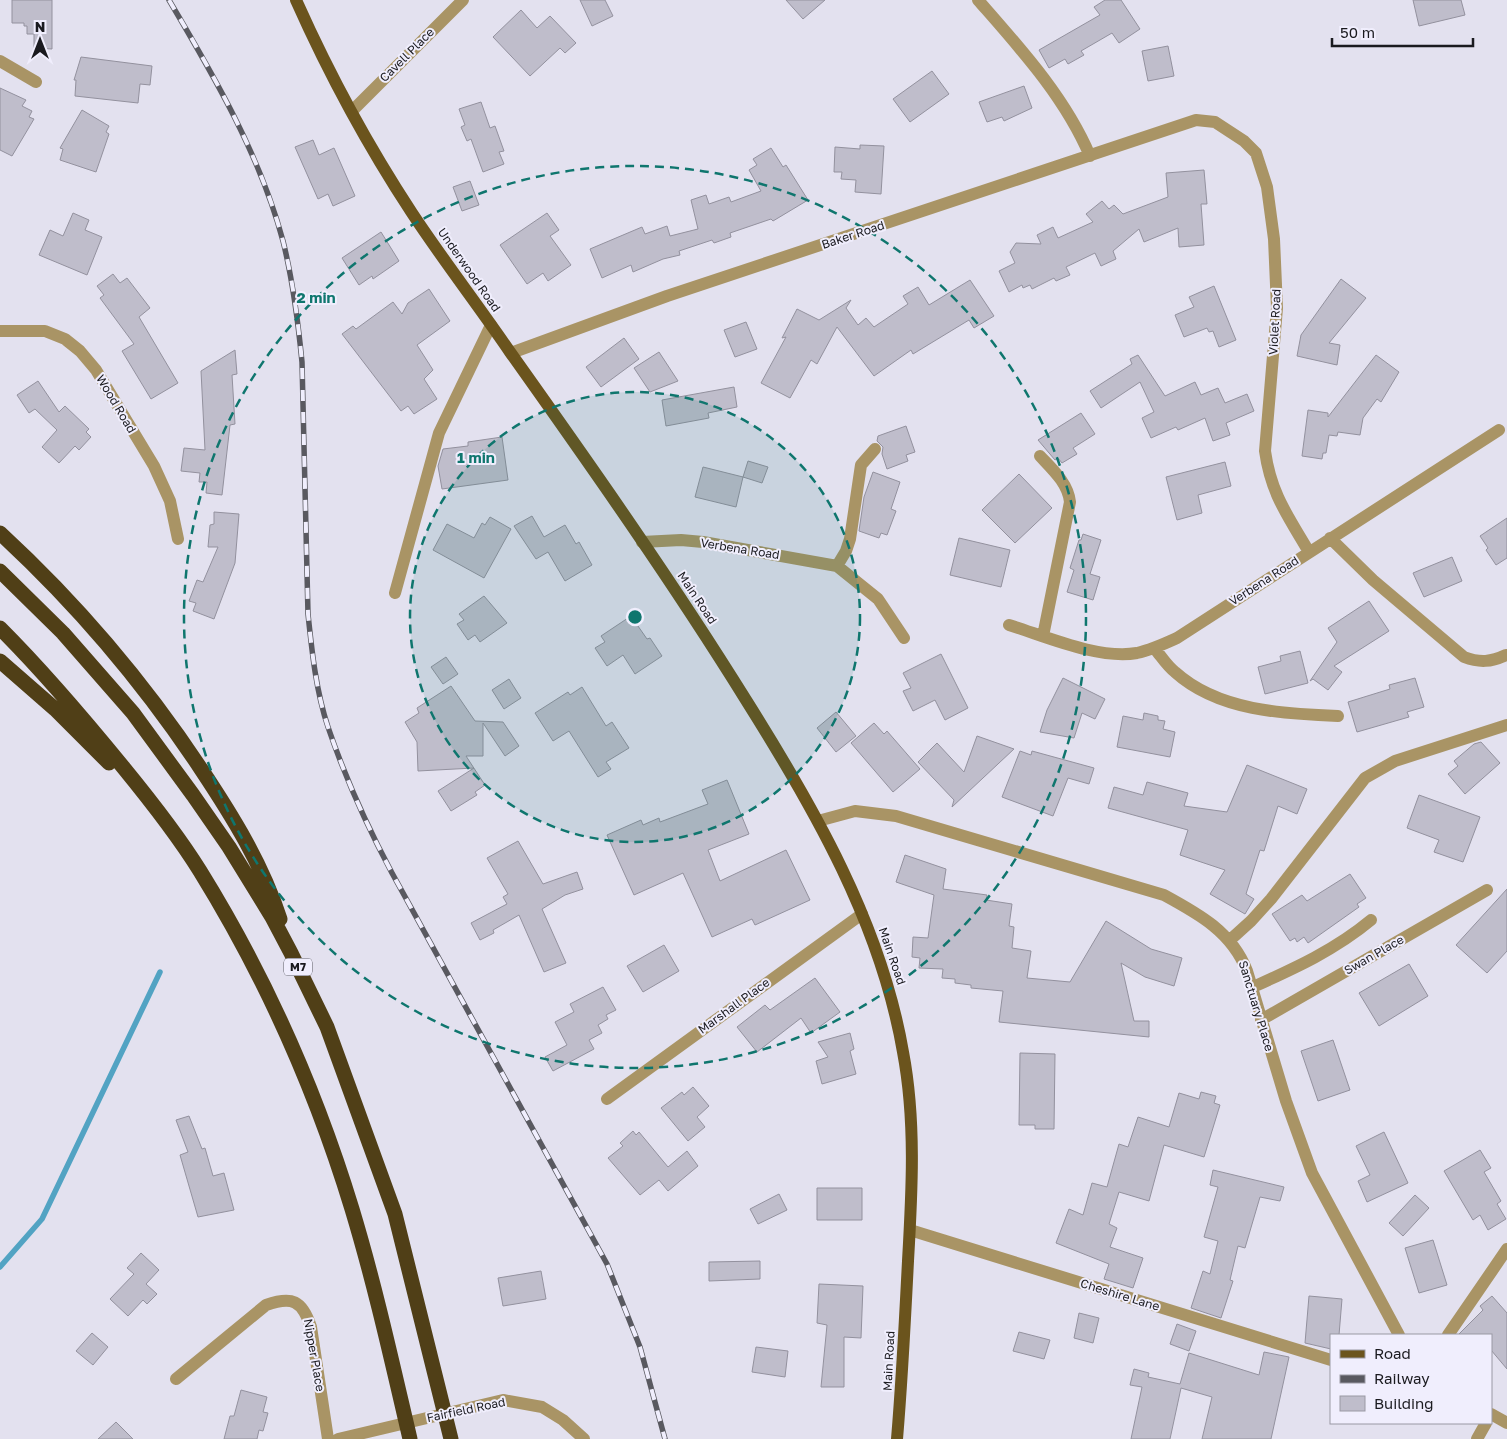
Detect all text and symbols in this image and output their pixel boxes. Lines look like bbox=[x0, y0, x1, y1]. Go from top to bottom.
north arrow bbox=[15, 15, 65, 65]
scale bar bbox=[1332, 15, 1473, 47]
text: N bbox=[35, 18, 45, 35]
text: 50 m bbox=[1340, 23, 1375, 41]
street label: Cavell Place bbox=[376, 24, 437, 85]
street label: Baker Road bbox=[819, 217, 886, 252]
street label: Underwood Road bbox=[435, 225, 504, 315]
text: 2 min bbox=[296, 288, 336, 306]
street label: Violet Road bbox=[1265, 288, 1284, 355]
street label: Wood Road bbox=[93, 372, 140, 436]
text: 1 min bbox=[457, 448, 495, 466]
street label: Verbena Road bbox=[699, 535, 781, 562]
street label: Verbena Road bbox=[1226, 553, 1301, 609]
street label: Main Road bbox=[674, 569, 720, 627]
centre of rings bbox=[626, 608, 644, 626]
street label: Main Road bbox=[876, 925, 909, 987]
street label: Swan Place bbox=[1341, 932, 1406, 978]
road number: M7 bbox=[284, 959, 312, 976]
street label: Sanctuary Place bbox=[1236, 959, 1277, 1053]
street label: Marshall Place bbox=[695, 975, 773, 1037]
street label: Cheshire Lane bbox=[1079, 1275, 1162, 1314]
street label: Nipper Place bbox=[301, 1317, 328, 1393]
street label: Main Road bbox=[879, 1331, 898, 1391]
legend bbox=[1330, 1334, 1492, 1424]
text: Road bbox=[1374, 1344, 1411, 1362]
text: Railway bbox=[1374, 1369, 1430, 1387]
street label: Fairfield Road bbox=[425, 1394, 507, 1425]
text: Building bbox=[1374, 1394, 1434, 1412]

